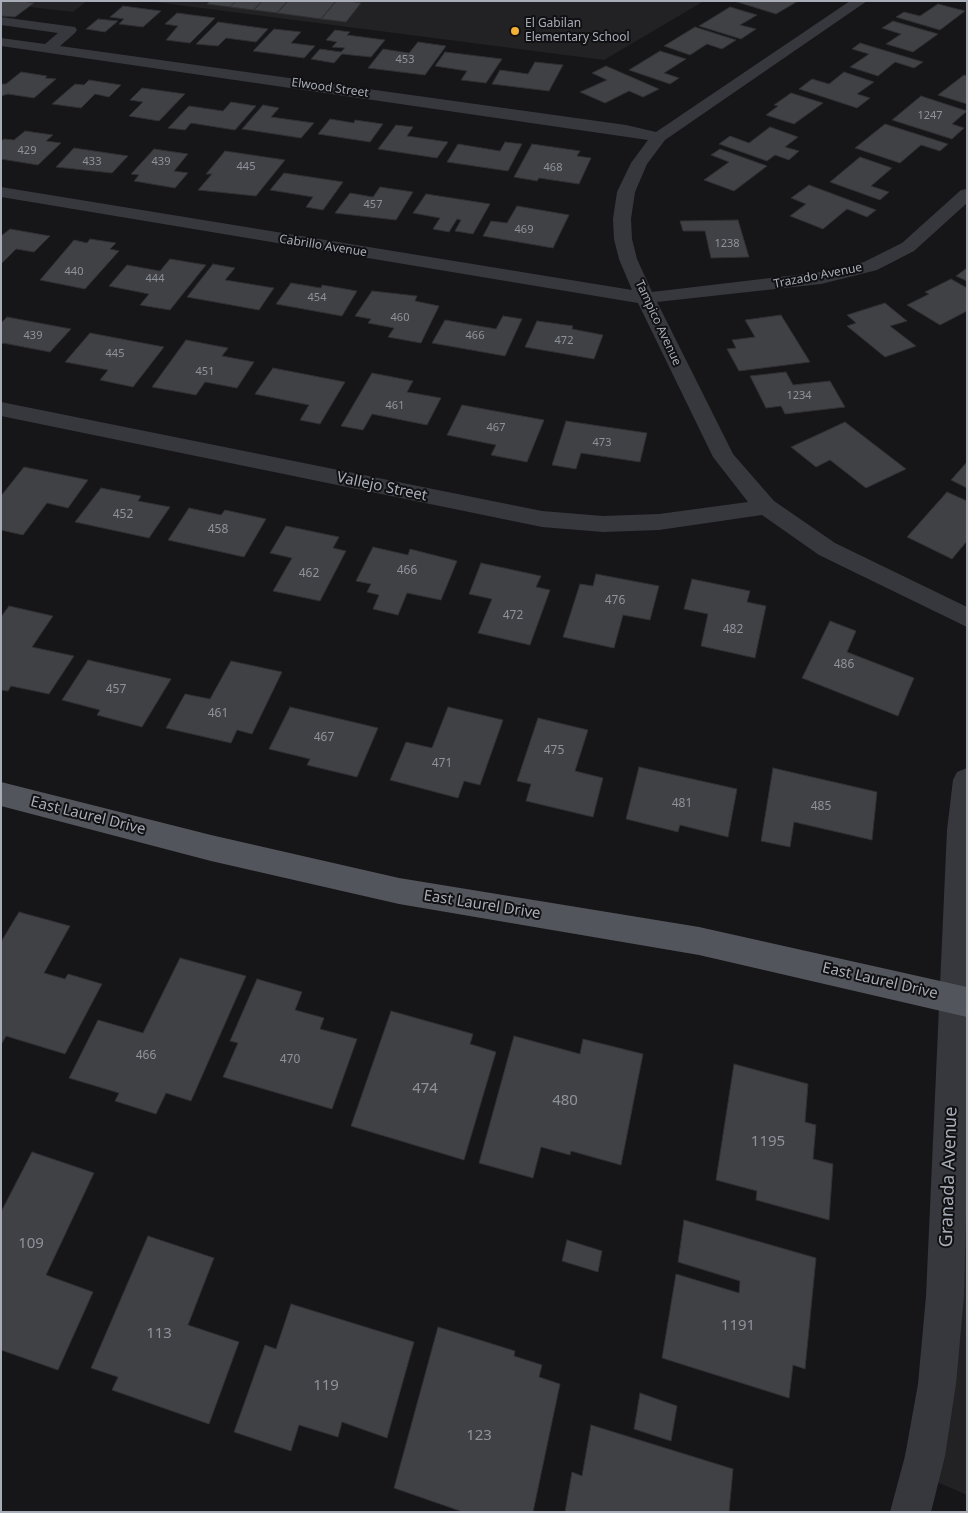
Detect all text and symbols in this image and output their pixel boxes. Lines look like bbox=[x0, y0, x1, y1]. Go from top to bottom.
place label: El Gabilan Elementary School bbox=[525, 17, 630, 45]
marker: El Gabilan Elementary School bbox=[509, 25, 521, 37]
house number: 453 bbox=[396, 53, 414, 67]
street label: Elwood Street bbox=[291, 75, 369, 101]
house number: 1247 bbox=[917, 109, 943, 123]
house number: 429 bbox=[18, 144, 36, 158]
house number: 433 bbox=[83, 155, 101, 169]
house number: 439 bbox=[152, 155, 170, 169]
house number: 445 bbox=[237, 160, 255, 174]
house number: 468 bbox=[544, 161, 562, 175]
house number: 457 bbox=[364, 198, 382, 212]
house number: 469 bbox=[515, 223, 533, 237]
street label: Cabrillo Avenue bbox=[278, 232, 368, 260]
house number: 1238 bbox=[714, 237, 740, 251]
street label: Trazado Avenue bbox=[773, 260, 863, 292]
house number: 440 bbox=[65, 265, 83, 279]
house number: 444 bbox=[146, 272, 164, 286]
street label: Tampico Avenue bbox=[632, 278, 684, 368]
house number: 454 bbox=[308, 291, 326, 305]
house number: 460 bbox=[391, 311, 409, 325]
house number: 439 bbox=[24, 329, 42, 343]
house number: 466 bbox=[466, 329, 484, 343]
house number: 472 bbox=[555, 334, 573, 348]
house number: 445 bbox=[106, 347, 124, 361]
house number: 451 bbox=[196, 365, 214, 379]
house number: 1234 bbox=[786, 389, 812, 403]
house number: 461 bbox=[386, 399, 404, 413]
house number: 467 bbox=[487, 421, 505, 435]
house number: 473 bbox=[593, 436, 611, 450]
street label: Vallejo Street bbox=[335, 469, 429, 505]
house number: 452 bbox=[113, 508, 133, 522]
house number: 458 bbox=[208, 523, 228, 537]
house number: 466 bbox=[397, 564, 417, 578]
house number: 462 bbox=[299, 567, 319, 581]
house number: 476 bbox=[605, 594, 625, 608]
house number: 472 bbox=[503, 609, 523, 623]
house number: 482 bbox=[723, 623, 743, 637]
house number: 486 bbox=[834, 658, 854, 672]
house number: 457 bbox=[106, 683, 126, 697]
house number: 461 bbox=[208, 707, 228, 721]
house number: 467 bbox=[314, 731, 334, 745]
house number: 475 bbox=[544, 744, 564, 758]
house number: 471 bbox=[432, 757, 452, 771]
street label: East Laurel Drive bbox=[29, 793, 147, 839]
house number: 481 bbox=[672, 797, 692, 811]
house number: 485 bbox=[811, 800, 831, 814]
street label: East Laurel Drive bbox=[422, 887, 542, 923]
street label: East Laurel Drive bbox=[820, 959, 940, 1003]
house number: 466 bbox=[136, 1049, 156, 1063]
house number: 470 bbox=[280, 1053, 300, 1067]
house number: 474 bbox=[412, 1080, 438, 1098]
house number: 480 bbox=[552, 1092, 578, 1110]
street label: Granada Avenue bbox=[936, 1106, 962, 1248]
house number: 1195 bbox=[751, 1133, 785, 1151]
house number: 109 bbox=[18, 1235, 44, 1253]
house number: 1191 bbox=[721, 1317, 755, 1335]
house number: 113 bbox=[146, 1325, 172, 1343]
house number: 119 bbox=[313, 1377, 339, 1395]
house number: 123 bbox=[466, 1427, 492, 1445]

